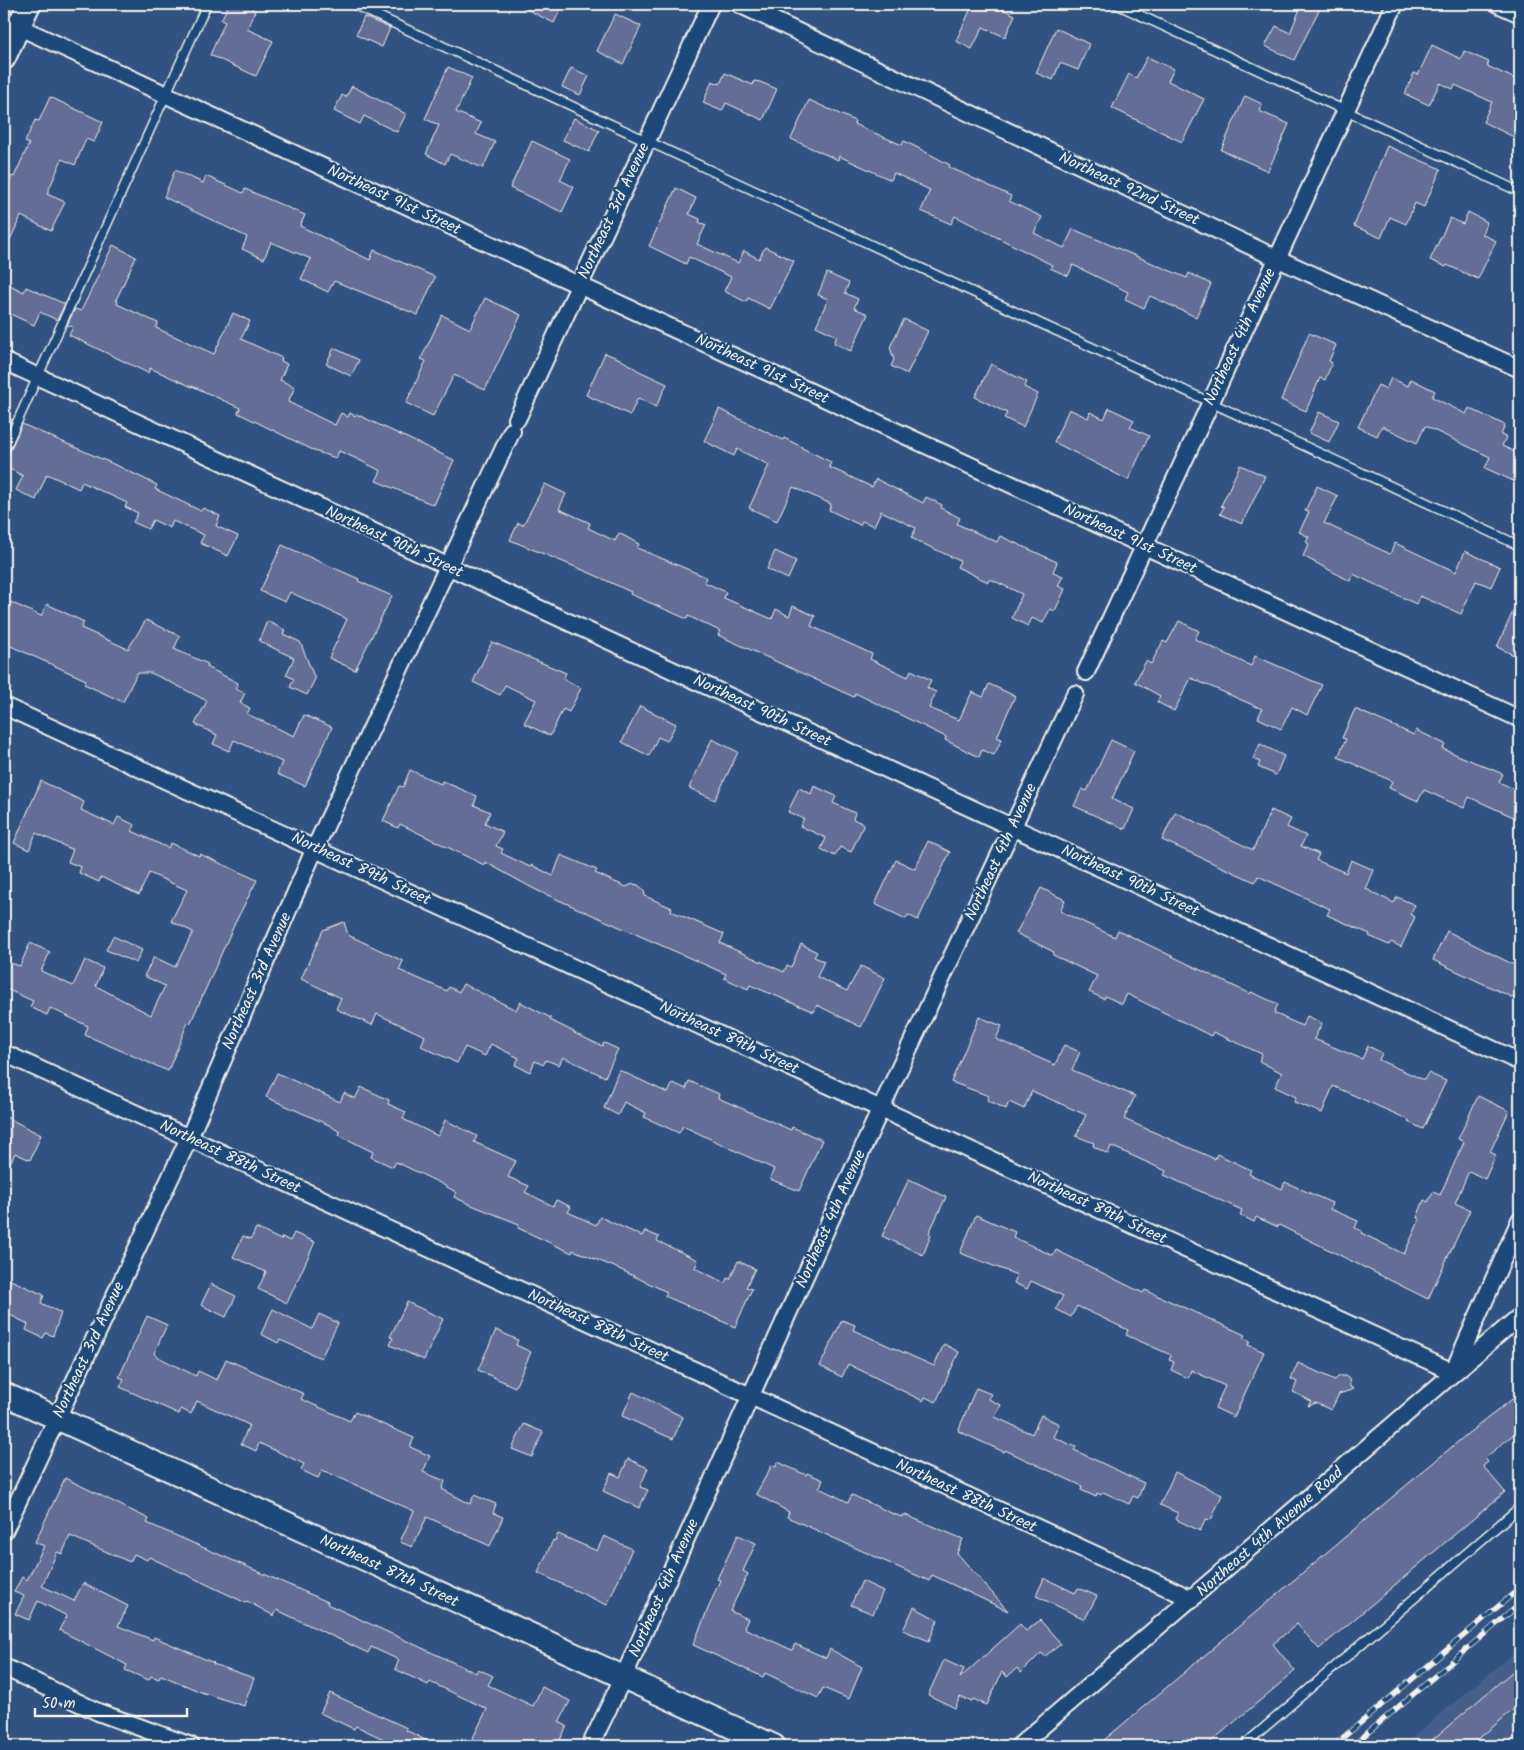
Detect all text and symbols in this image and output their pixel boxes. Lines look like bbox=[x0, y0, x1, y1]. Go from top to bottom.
street label: Northeast 3rd Avenue bbox=[571, 139, 657, 283]
street label: Northeast 92nd Street bbox=[1054, 145, 1204, 233]
street label: Northeast 91st Street bbox=[323, 158, 466, 242]
street label: Northeast 4th Avenue bbox=[1197, 264, 1283, 410]
street label: Northeast 91st Street bbox=[691, 327, 834, 411]
street label: Northeast 91st Street bbox=[1059, 497, 1202, 581]
street label: Northeast 90th Street bbox=[321, 499, 468, 585]
street label: Northeast 90th Street bbox=[689, 668, 836, 754]
street label: Northeast 4th Avenue bbox=[958, 779, 1044, 925]
street label: Northeast 89th Street bbox=[287, 826, 436, 913]
street label: Northeast 90th Street bbox=[1057, 838, 1204, 924]
street label: Northeast 3rd Avenue bbox=[215, 908, 299, 1054]
street label: Northeast 89th Street bbox=[655, 995, 804, 1082]
street label: Northeast 88th Street bbox=[155, 1113, 305, 1201]
street label: Northeast 4th Avenue bbox=[789, 1146, 873, 1292]
street label: Northeast 89th Street bbox=[1023, 1165, 1172, 1252]
street label: Northeast 3rd Avenue bbox=[46, 1278, 132, 1422]
street label: Northeast 88th Street bbox=[523, 1282, 673, 1370]
street label: Northeast 88th Street bbox=[891, 1452, 1041, 1540]
street label: Northeast 4th Avenue Road bbox=[1191, 1460, 1350, 1603]
street label: Northeast 4th Avenue bbox=[622, 1515, 706, 1661]
street label: Northeast 87th Street bbox=[315, 1528, 463, 1615]
scale bar bbox=[35, 1685, 188, 1717]
text: 50 m bbox=[42, 1692, 76, 1716]

